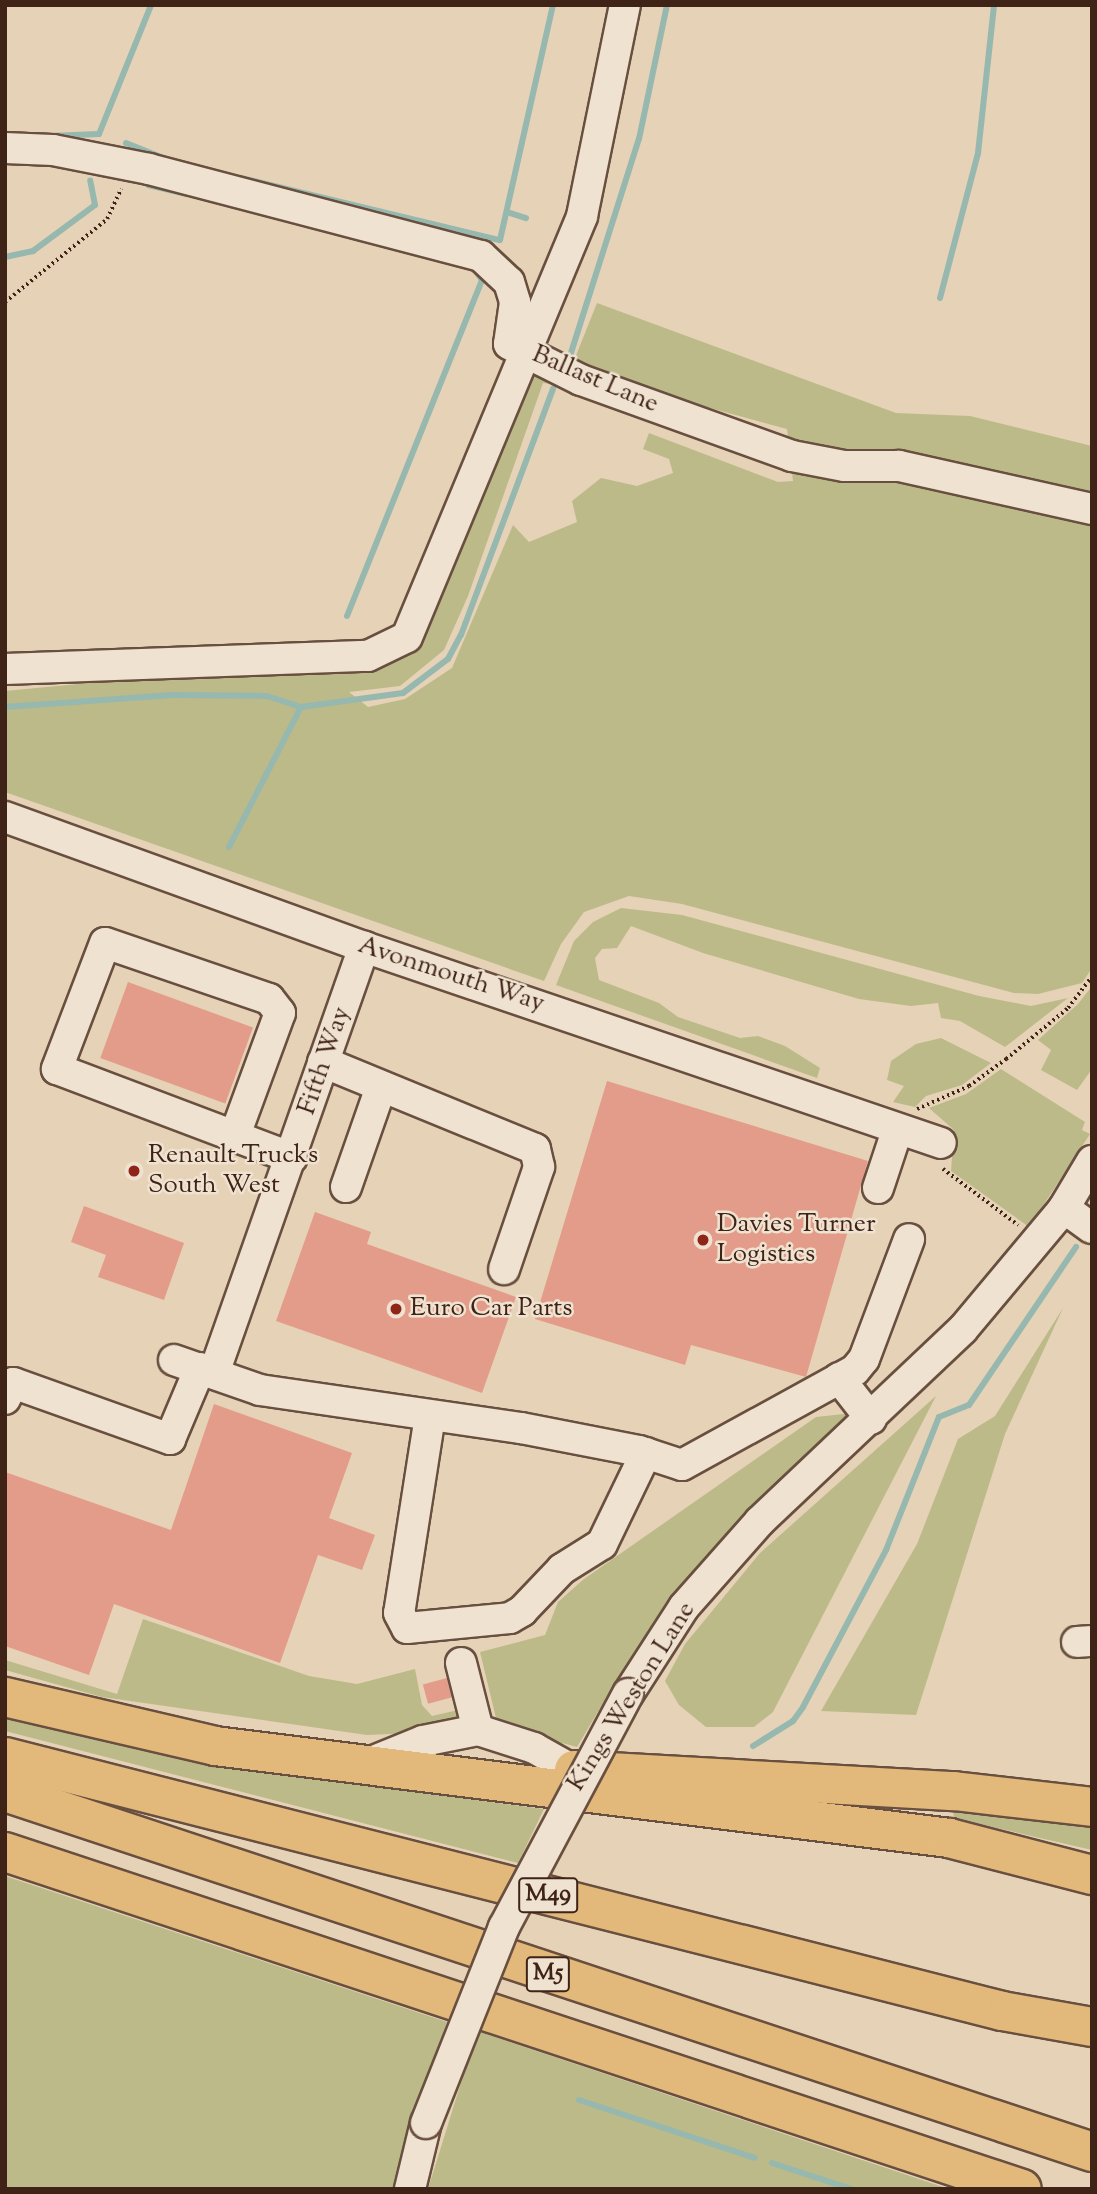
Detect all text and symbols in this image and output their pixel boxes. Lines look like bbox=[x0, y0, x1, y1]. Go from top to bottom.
street label: Ballast Lane bbox=[527, 339, 663, 421]
street label: Avonmouth Way bbox=[354, 930, 548, 1020]
street label: Fifth Way bbox=[292, 1003, 358, 1119]
place label: Renault Trucks South West bbox=[148, 1140, 318, 1202]
marker: Renault Trucks South West bbox=[126, 1163, 142, 1179]
place label: Davies Turner Logistics bbox=[717, 1209, 876, 1270]
marker: Davies Turner Logistics bbox=[695, 1232, 711, 1248]
place label: Euro Car Parts bbox=[410, 1293, 572, 1325]
marker: Euro Car Parts bbox=[388, 1301, 404, 1317]
street label: Kings Weston Lane bbox=[561, 1597, 703, 1797]
road number: M49 bbox=[516, 1874, 580, 1916]
road number: M5 bbox=[525, 1954, 571, 1994]

